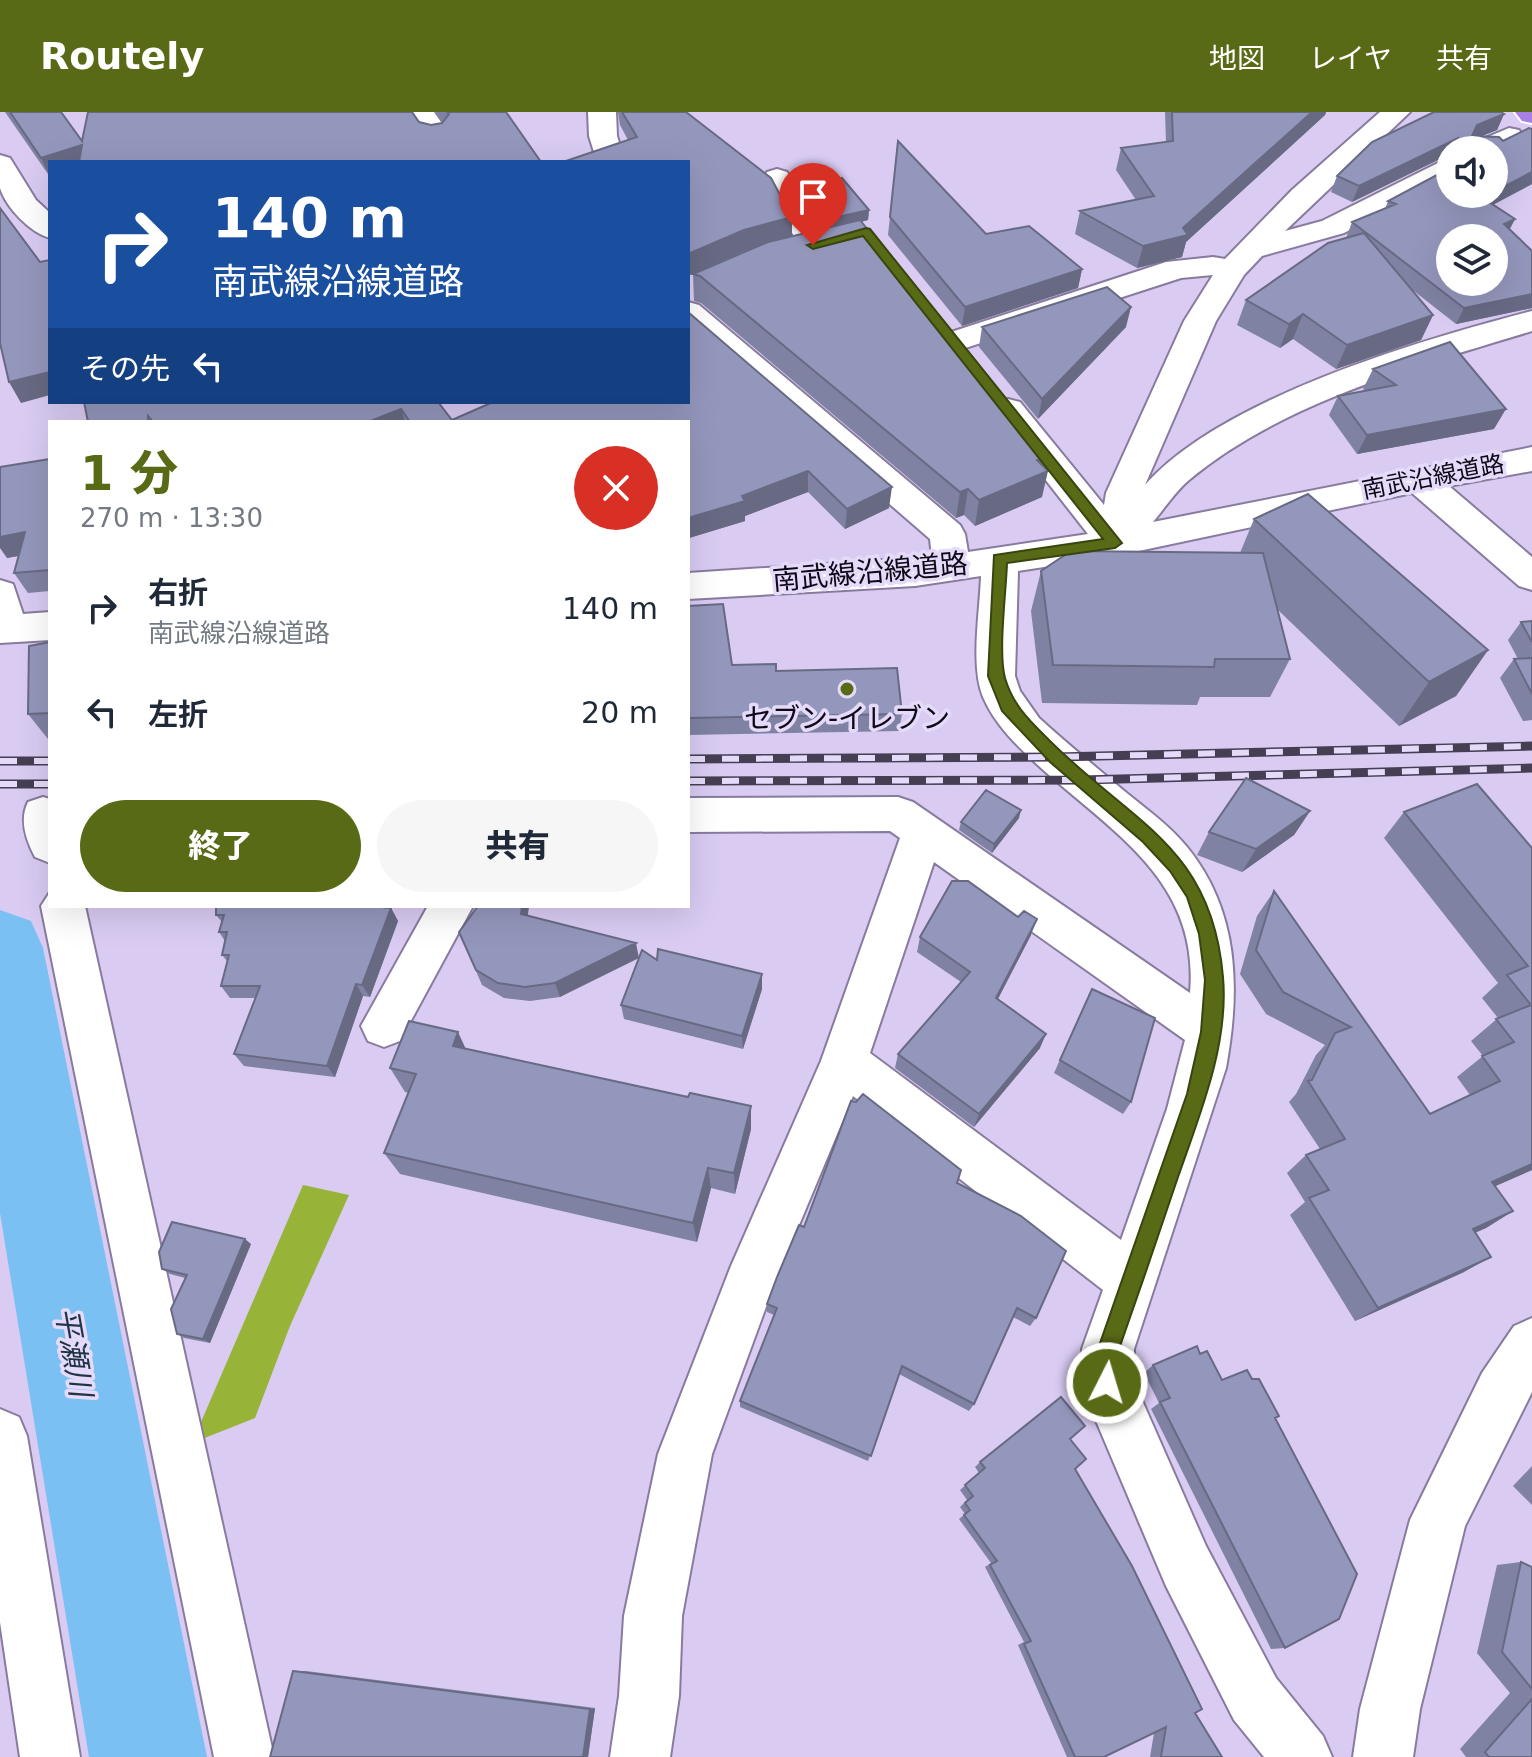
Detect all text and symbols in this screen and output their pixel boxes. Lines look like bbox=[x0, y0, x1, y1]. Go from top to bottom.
text: Routely bbox=[40, 34, 204, 78]
text: 地図 bbox=[1209, 42, 1265, 75]
text: レイヤ bbox=[1309, 42, 1392, 75]
text: 共有 bbox=[1436, 42, 1492, 75]
map controls bbox=[1436, 136, 1508, 296]
button: sound bbox=[1436, 136, 1508, 208]
pin bbox=[779, 163, 847, 245]
icon: arrive bbox=[791, 175, 835, 219]
text: 140 m bbox=[212, 185, 407, 250]
icon: right bbox=[80, 192, 184, 296]
button: layers bbox=[1436, 224, 1508, 296]
text: 南武線沿線道路 bbox=[212, 261, 464, 302]
icon: left bbox=[186, 344, 230, 388]
text: その先 bbox=[80, 351, 170, 386]
text: 1 分 bbox=[80, 445, 178, 501]
button: close bbox=[574, 446, 658, 530]
street label: 南武沿線道路 bbox=[1360, 450, 1506, 504]
text: 270 m · 13:30 bbox=[80, 503, 263, 533]
street label: 南武線沿線道路 bbox=[771, 547, 969, 597]
text: 右折 bbox=[148, 575, 208, 610]
icon: right bbox=[80, 586, 124, 630]
text: 140 m bbox=[562, 591, 658, 626]
text: 南武線沿線道路 bbox=[148, 618, 330, 648]
marker: セブン-イレブン bbox=[838, 680, 856, 698]
icon: left bbox=[80, 690, 124, 734]
text: 20 m bbox=[581, 695, 658, 730]
text: 左折 bbox=[148, 697, 208, 732]
place label: セブン-イレブン bbox=[744, 702, 950, 735]
button: 終了 bbox=[80, 800, 361, 892]
button: 共有 bbox=[377, 800, 658, 892]
water label: 平瀬川 bbox=[49, 1305, 100, 1402]
position arrow bbox=[1065, 1341, 1149, 1425]

